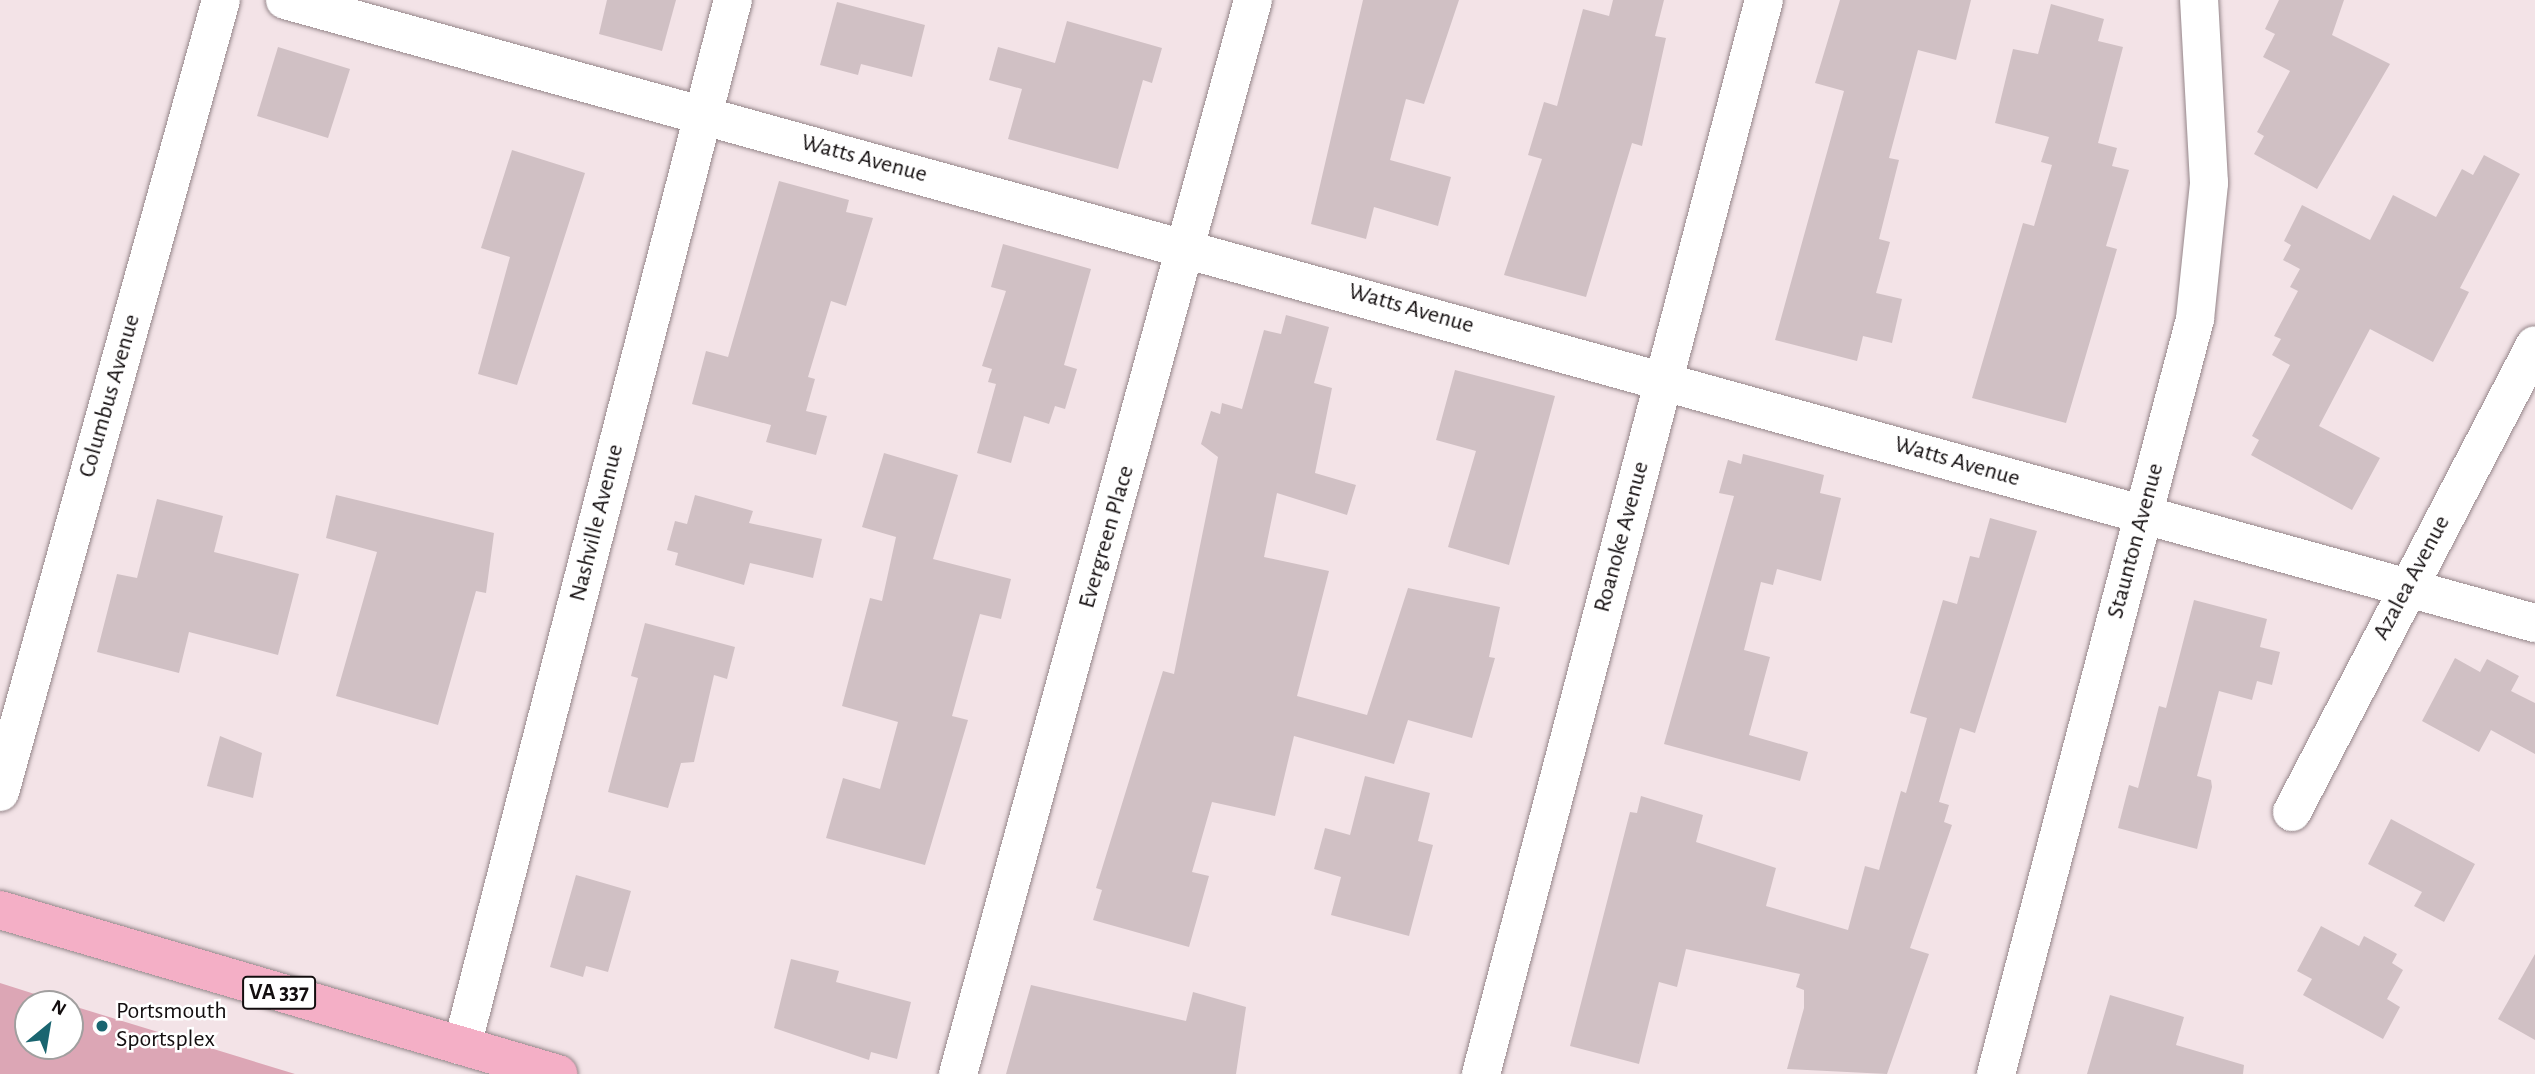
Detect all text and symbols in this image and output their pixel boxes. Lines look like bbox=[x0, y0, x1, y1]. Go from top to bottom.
street label: Watts Avenue bbox=[798, 128, 930, 190]
street label: Watts Avenue bbox=[1345, 277, 1477, 341]
street label: Columbus Avenue bbox=[73, 311, 147, 481]
street label: Watts Avenue bbox=[1891, 430, 2023, 494]
street label: Nashville Avenue bbox=[564, 442, 630, 604]
street label: Roanoke Avenue bbox=[1588, 459, 1656, 615]
street label: Staunton Avenue bbox=[2101, 460, 2171, 622]
street label: Evergreen Place bbox=[1073, 462, 1141, 612]
street label: Azalea Avenue bbox=[2367, 511, 2457, 645]
road number: VA 337 bbox=[240, 974, 318, 1012]
north arrow bbox=[14, 990, 84, 1060]
text: N bbox=[48, 997, 69, 1020]
place label: Portsmouth Sportsplex bbox=[116, 998, 227, 1054]
marker: Portsmouth Sportsplex bbox=[94, 1018, 110, 1034]

